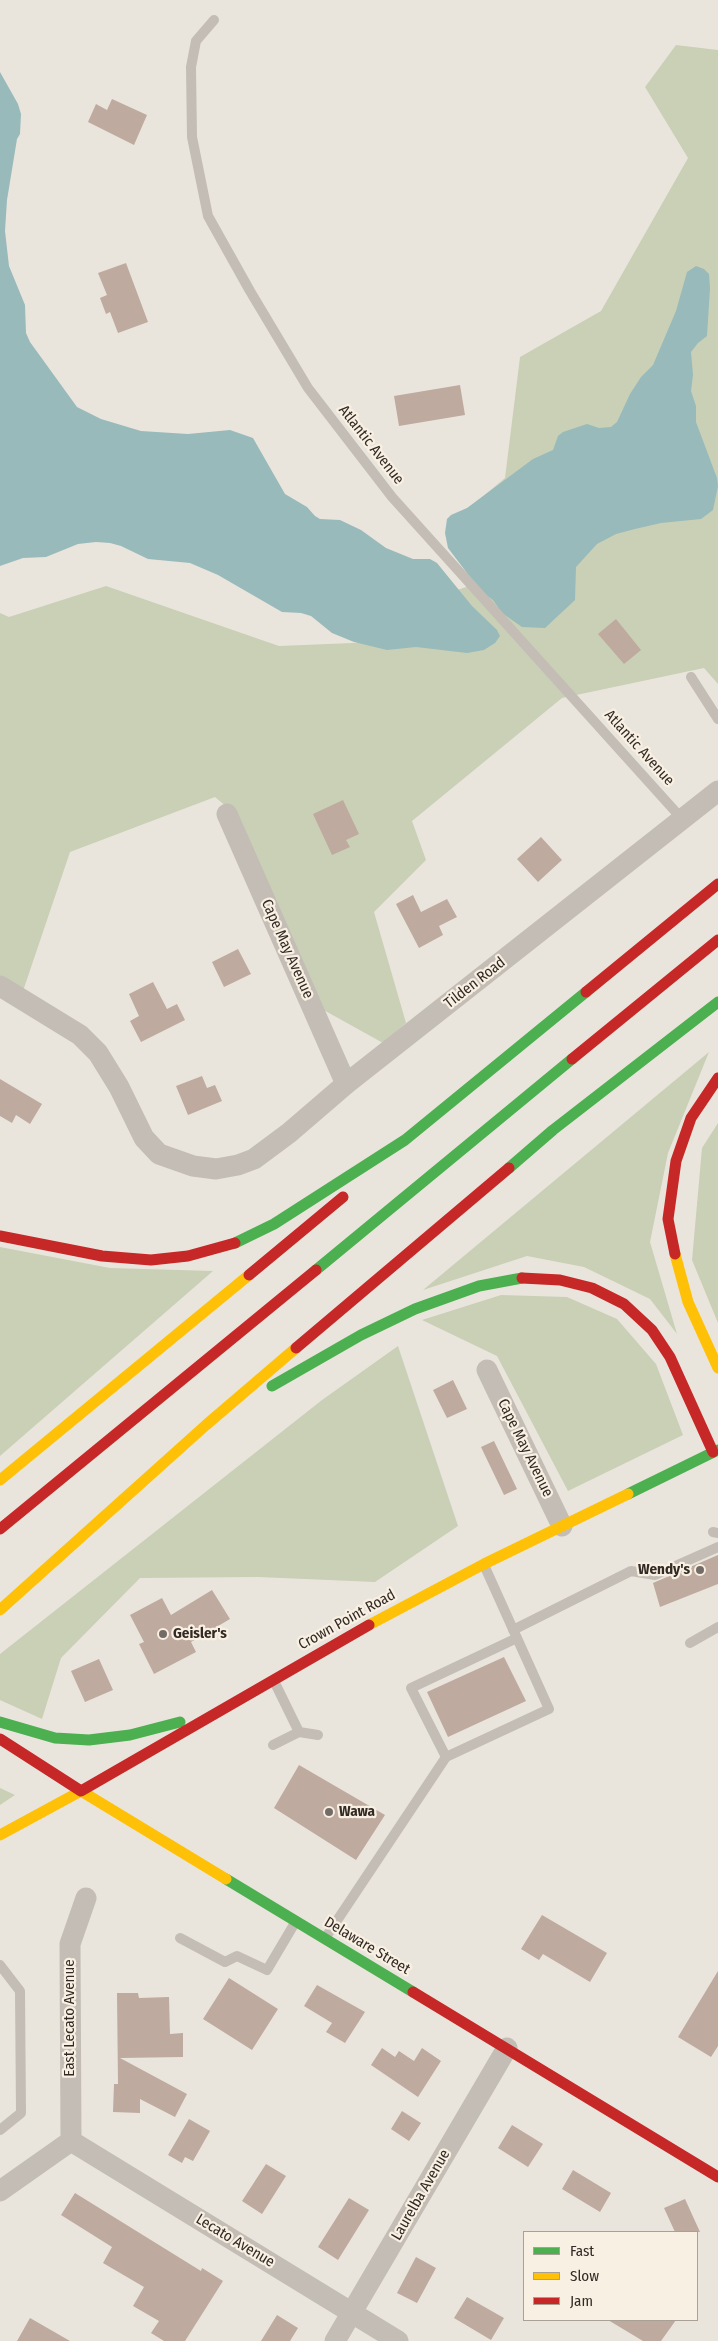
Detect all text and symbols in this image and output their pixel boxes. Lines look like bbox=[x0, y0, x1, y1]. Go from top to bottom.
street label: Atlantic Avenue bbox=[335, 402, 407, 488]
street label: Atlantic Avenue bbox=[600, 706, 678, 790]
street label: Cape May Avenue bbox=[257, 897, 317, 1001]
street label: Tilden Road bbox=[441, 954, 509, 1012]
street label: Cape May Avenue bbox=[493, 1396, 557, 1500]
place label: Wendy's bbox=[638, 1561, 690, 1579]
marker: Wendy's bbox=[694, 1564, 706, 1576]
street label: Crown Point Road bbox=[295, 1586, 399, 1654]
place label: Geisler's bbox=[173, 1625, 227, 1643]
marker: Geisler's bbox=[157, 1628, 169, 1640]
place label: Wawa bbox=[339, 1803, 375, 1821]
marker: Wawa bbox=[323, 1806, 335, 1818]
street label: Delaware Street bbox=[321, 1913, 413, 1979]
street label: East Lecato Avenue bbox=[61, 1959, 79, 2077]
street label: Laurelba Avenue bbox=[388, 2146, 454, 2244]
street label: Lecato Avenue bbox=[192, 2210, 278, 2272]
legend bbox=[523, 2231, 698, 2321]
text: Fast bbox=[570, 2242, 594, 2260]
text: Slow bbox=[570, 2267, 599, 2285]
text: Jam bbox=[570, 2292, 593, 2310]

